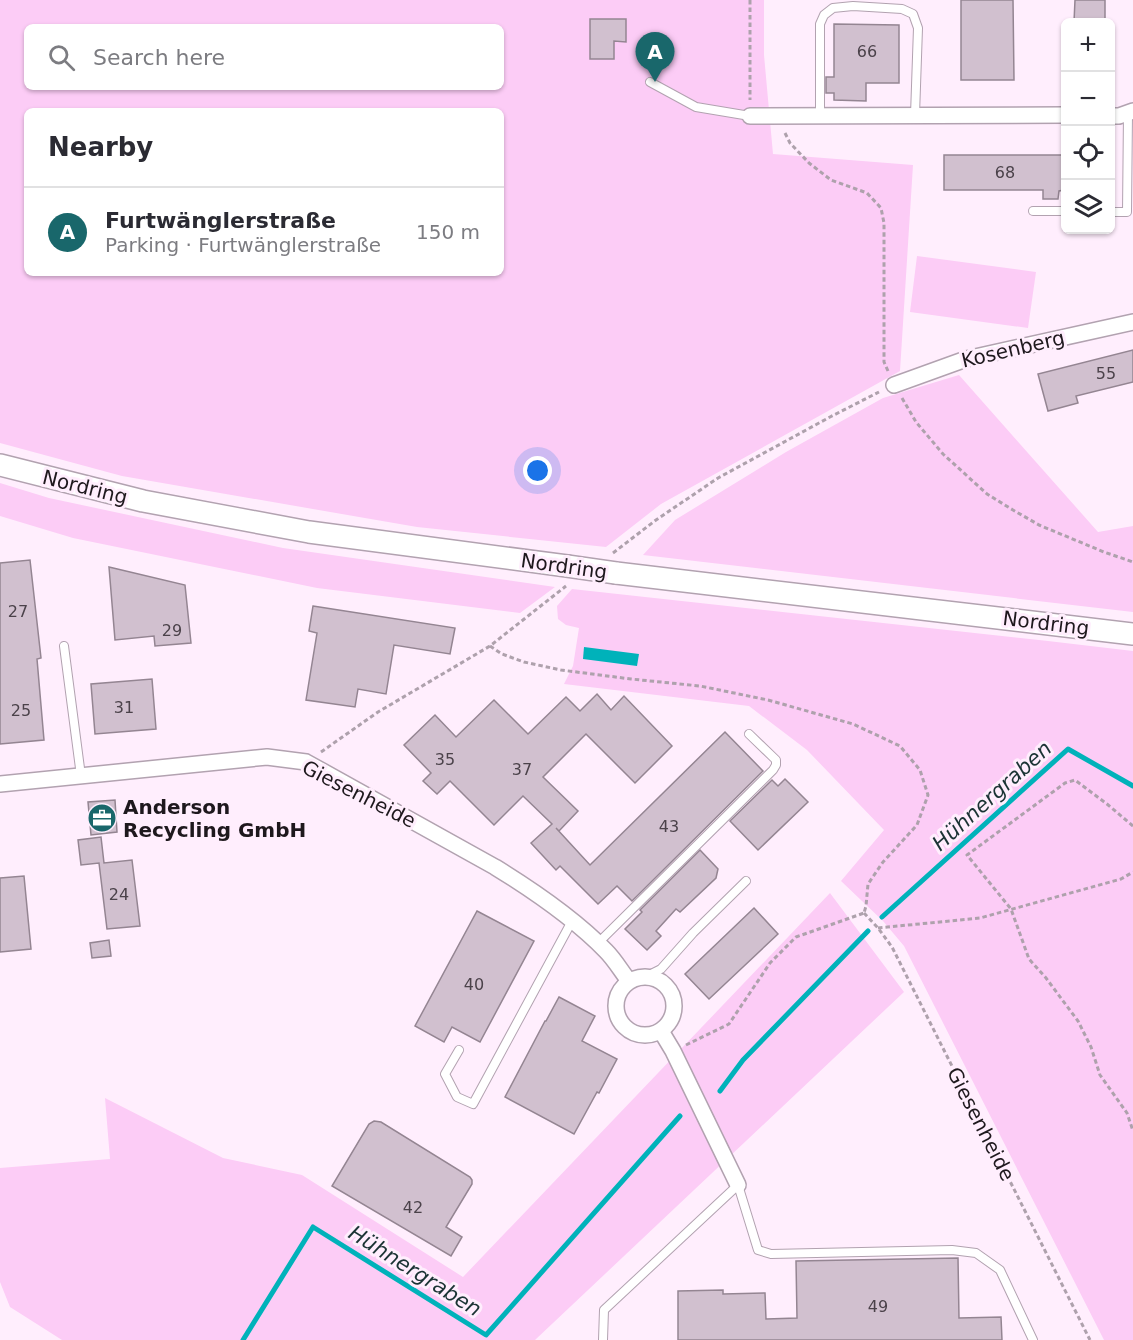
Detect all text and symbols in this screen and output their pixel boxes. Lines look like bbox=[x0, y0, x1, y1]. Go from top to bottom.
map controls bbox=[1061, 18, 1115, 234]
button: + bbox=[1061, 18, 1115, 72]
search box bbox=[24, 24, 504, 90]
pin: A bbox=[636, 32, 674, 82]
icon: search bbox=[45, 41, 78, 74]
house number: 66 bbox=[857, 42, 877, 61]
text: Search here bbox=[93, 45, 225, 70]
button: − bbox=[1061, 72, 1115, 126]
button: locate bbox=[1061, 126, 1115, 180]
text: Nearby bbox=[48, 132, 153, 162]
house number: 68 bbox=[995, 163, 1015, 182]
button: layers bbox=[1061, 180, 1115, 234]
text: Furtwänglerstraße bbox=[105, 208, 336, 233]
text: A bbox=[60, 220, 75, 244]
text: 150 m bbox=[416, 220, 480, 244]
text: Parking · Furtwänglerstraße bbox=[105, 233, 381, 257]
street label: Kosenberg bbox=[959, 325, 1067, 373]
house number: 55 bbox=[1096, 364, 1116, 383]
your location bbox=[523, 456, 552, 485]
street label: Nordring bbox=[40, 465, 130, 509]
street label: Nordring bbox=[519, 548, 609, 584]
house number: 27 bbox=[8, 602, 28, 621]
street label: Nordring bbox=[1001, 606, 1091, 640]
house number: 29 bbox=[162, 621, 182, 640]
house number: 31 bbox=[114, 698, 134, 717]
house number: 25 bbox=[11, 701, 31, 720]
water label: Hühnergraben bbox=[928, 736, 1056, 856]
house number: 35 bbox=[435, 750, 455, 769]
street label: Giesenheide bbox=[298, 755, 420, 833]
house number: 37 bbox=[512, 760, 532, 779]
place label: Anderson Recycling GmbH bbox=[123, 795, 306, 842]
office icon: Anderson Recycling GmbH bbox=[86, 802, 118, 834]
house number: 43 bbox=[659, 817, 679, 836]
house number: 24 bbox=[109, 885, 129, 904]
house number: 40 bbox=[464, 975, 484, 994]
street label: Giesenheide bbox=[942, 1063, 1020, 1185]
house number: 42 bbox=[403, 1198, 423, 1217]
water label: Hühnergraben bbox=[344, 1221, 486, 1321]
house number: 49 bbox=[868, 1297, 888, 1316]

